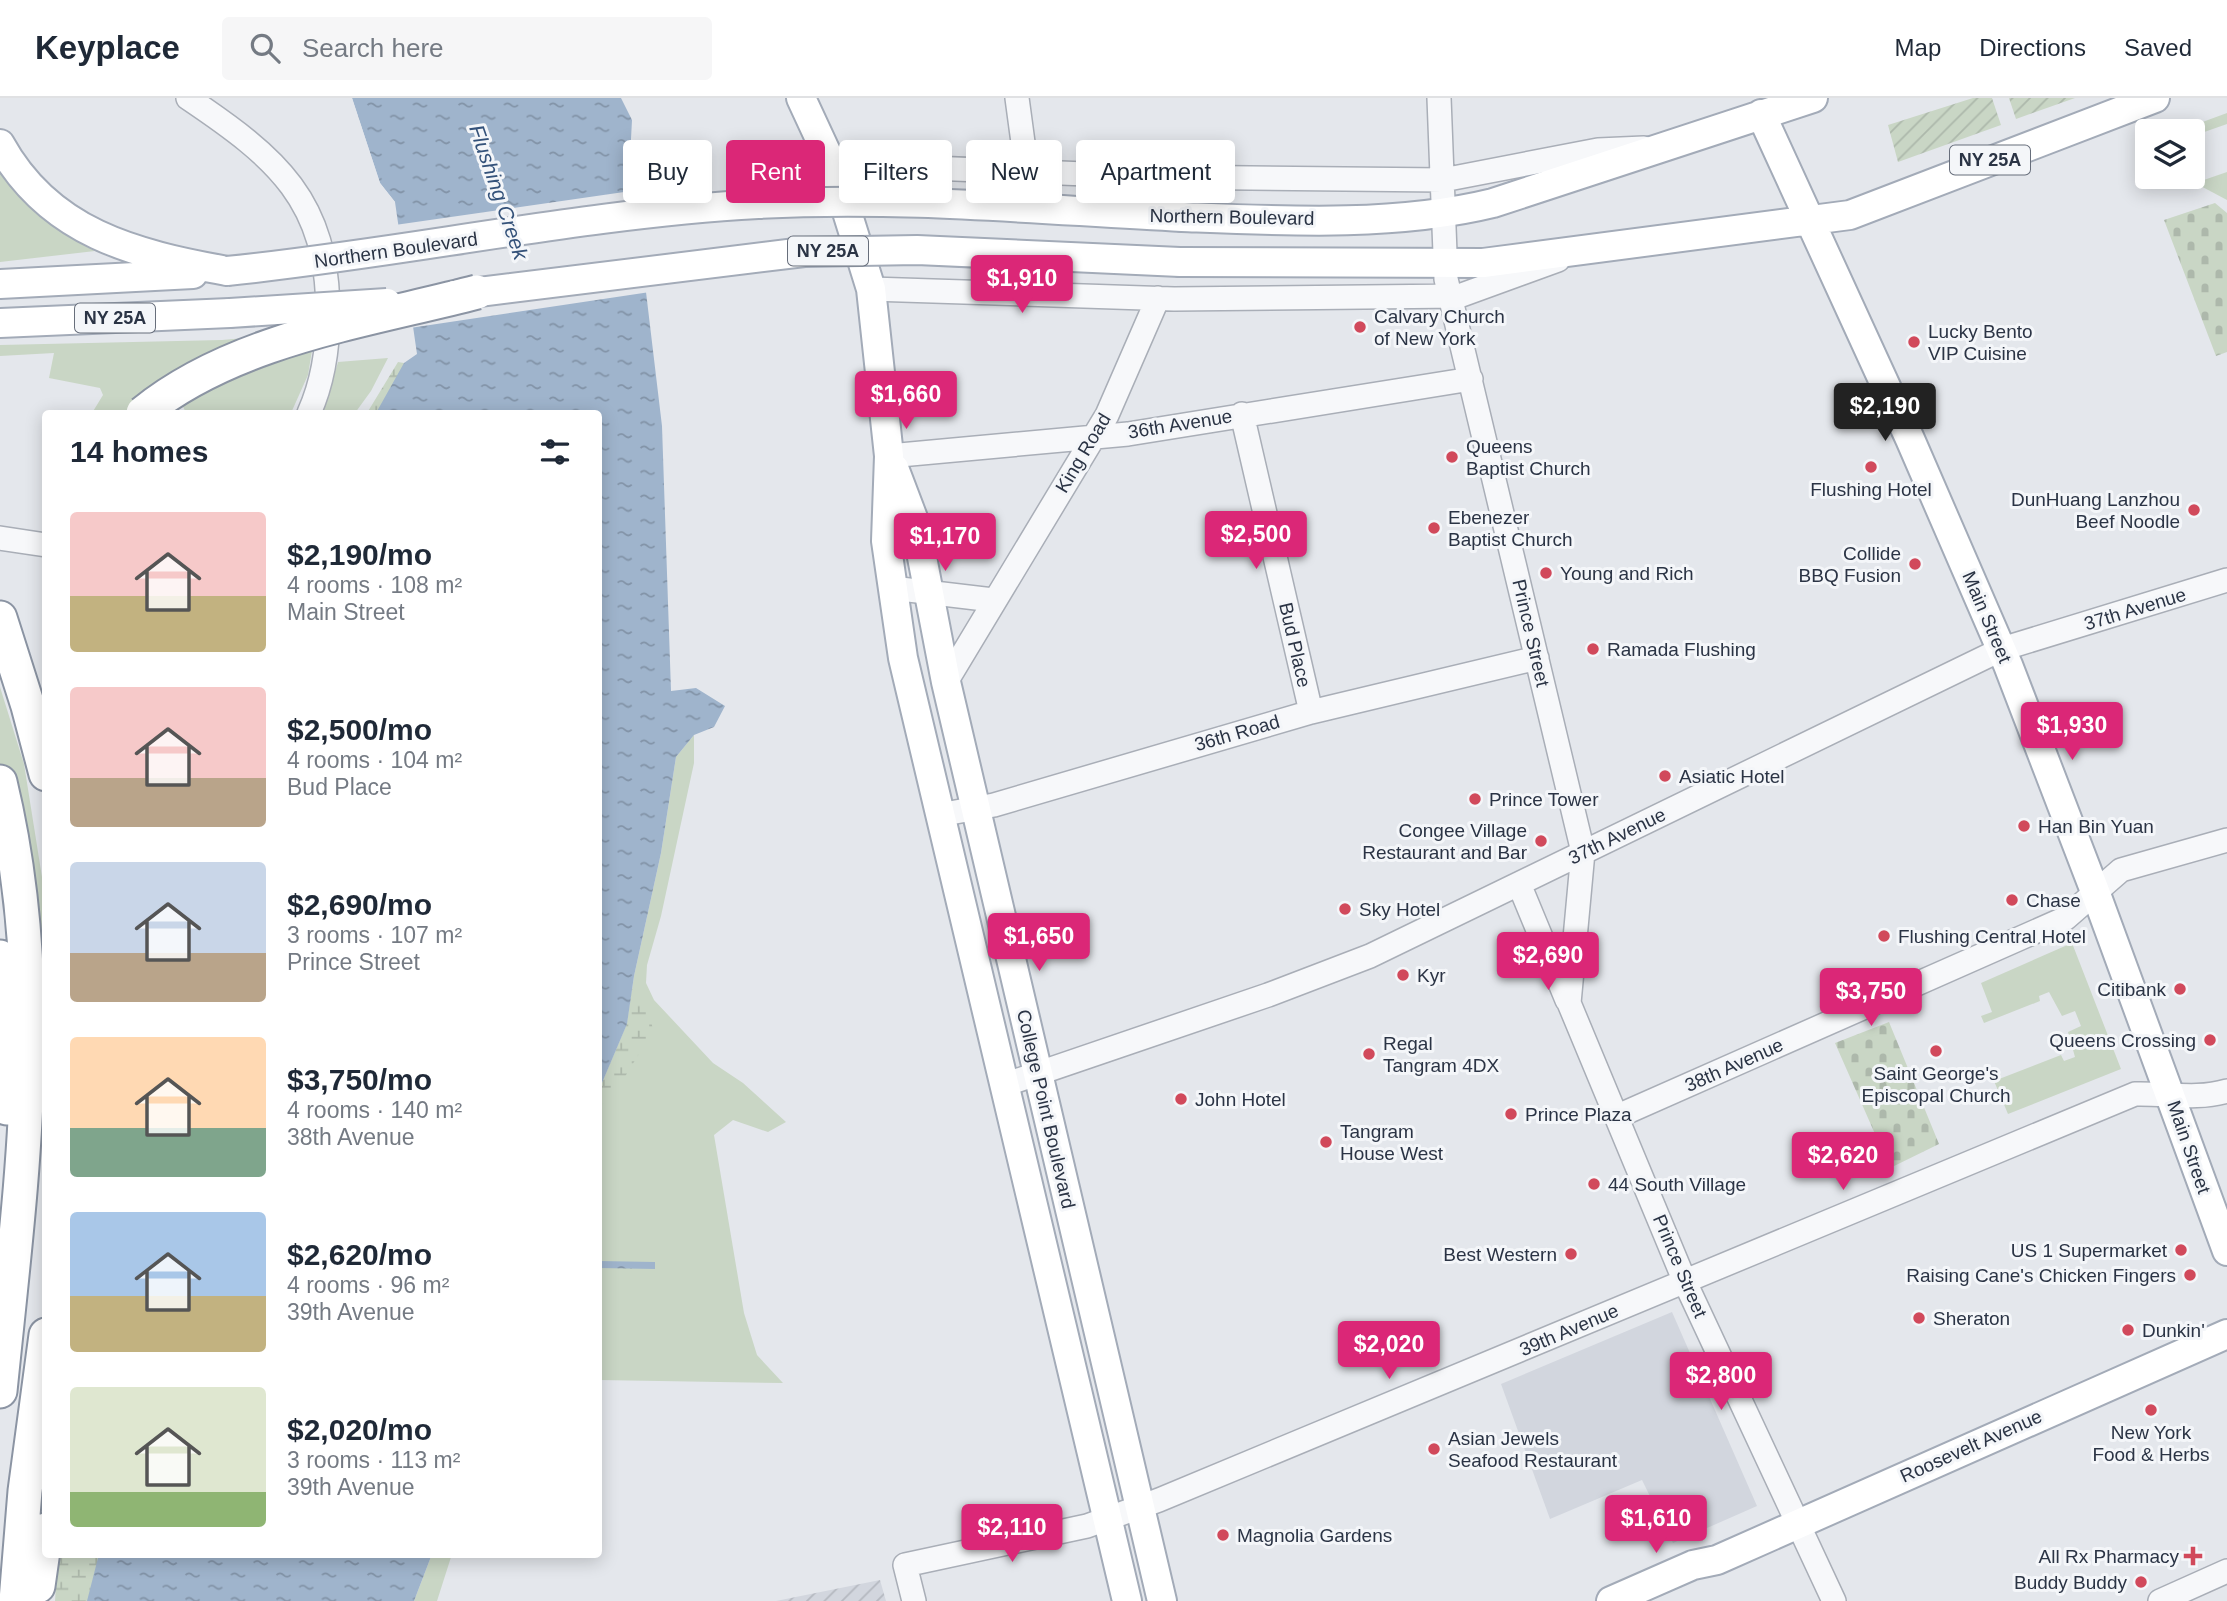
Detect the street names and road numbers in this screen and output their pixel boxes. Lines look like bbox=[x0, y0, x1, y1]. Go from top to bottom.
road number: NY 25A bbox=[1950, 146, 2030, 174]
street label: Northern Boulevard bbox=[1149, 205, 1315, 229]
street label: Northern Boulevard bbox=[313, 228, 479, 272]
road number: NY 25A bbox=[788, 236, 868, 266]
road number: NY 25A bbox=[75, 303, 155, 332]
street label: 36th Avenue bbox=[1126, 405, 1234, 443]
street label: King Road bbox=[1051, 410, 1115, 496]
street label: Main Street bbox=[1958, 568, 2016, 666]
street label: Prince Street bbox=[1508, 577, 1554, 690]
street label: 37th Avenue bbox=[2082, 584, 2188, 634]
street label: Bud Place bbox=[1275, 600, 1315, 690]
street label: 36th Road bbox=[1192, 711, 1282, 755]
street label: 37th Avenue bbox=[1565, 803, 1669, 869]
street label: College Point Boulevard bbox=[1013, 1007, 1079, 1211]
street label: 38th Avenue bbox=[1682, 1034, 1786, 1096]
street label: Main Street bbox=[2163, 1098, 2215, 1197]
street label: Prince Street bbox=[1649, 1211, 1711, 1321]
street label: 39th Avenue bbox=[1516, 1300, 1622, 1360]
street label: Roosevelt Avenue bbox=[1897, 1405, 2045, 1487]

